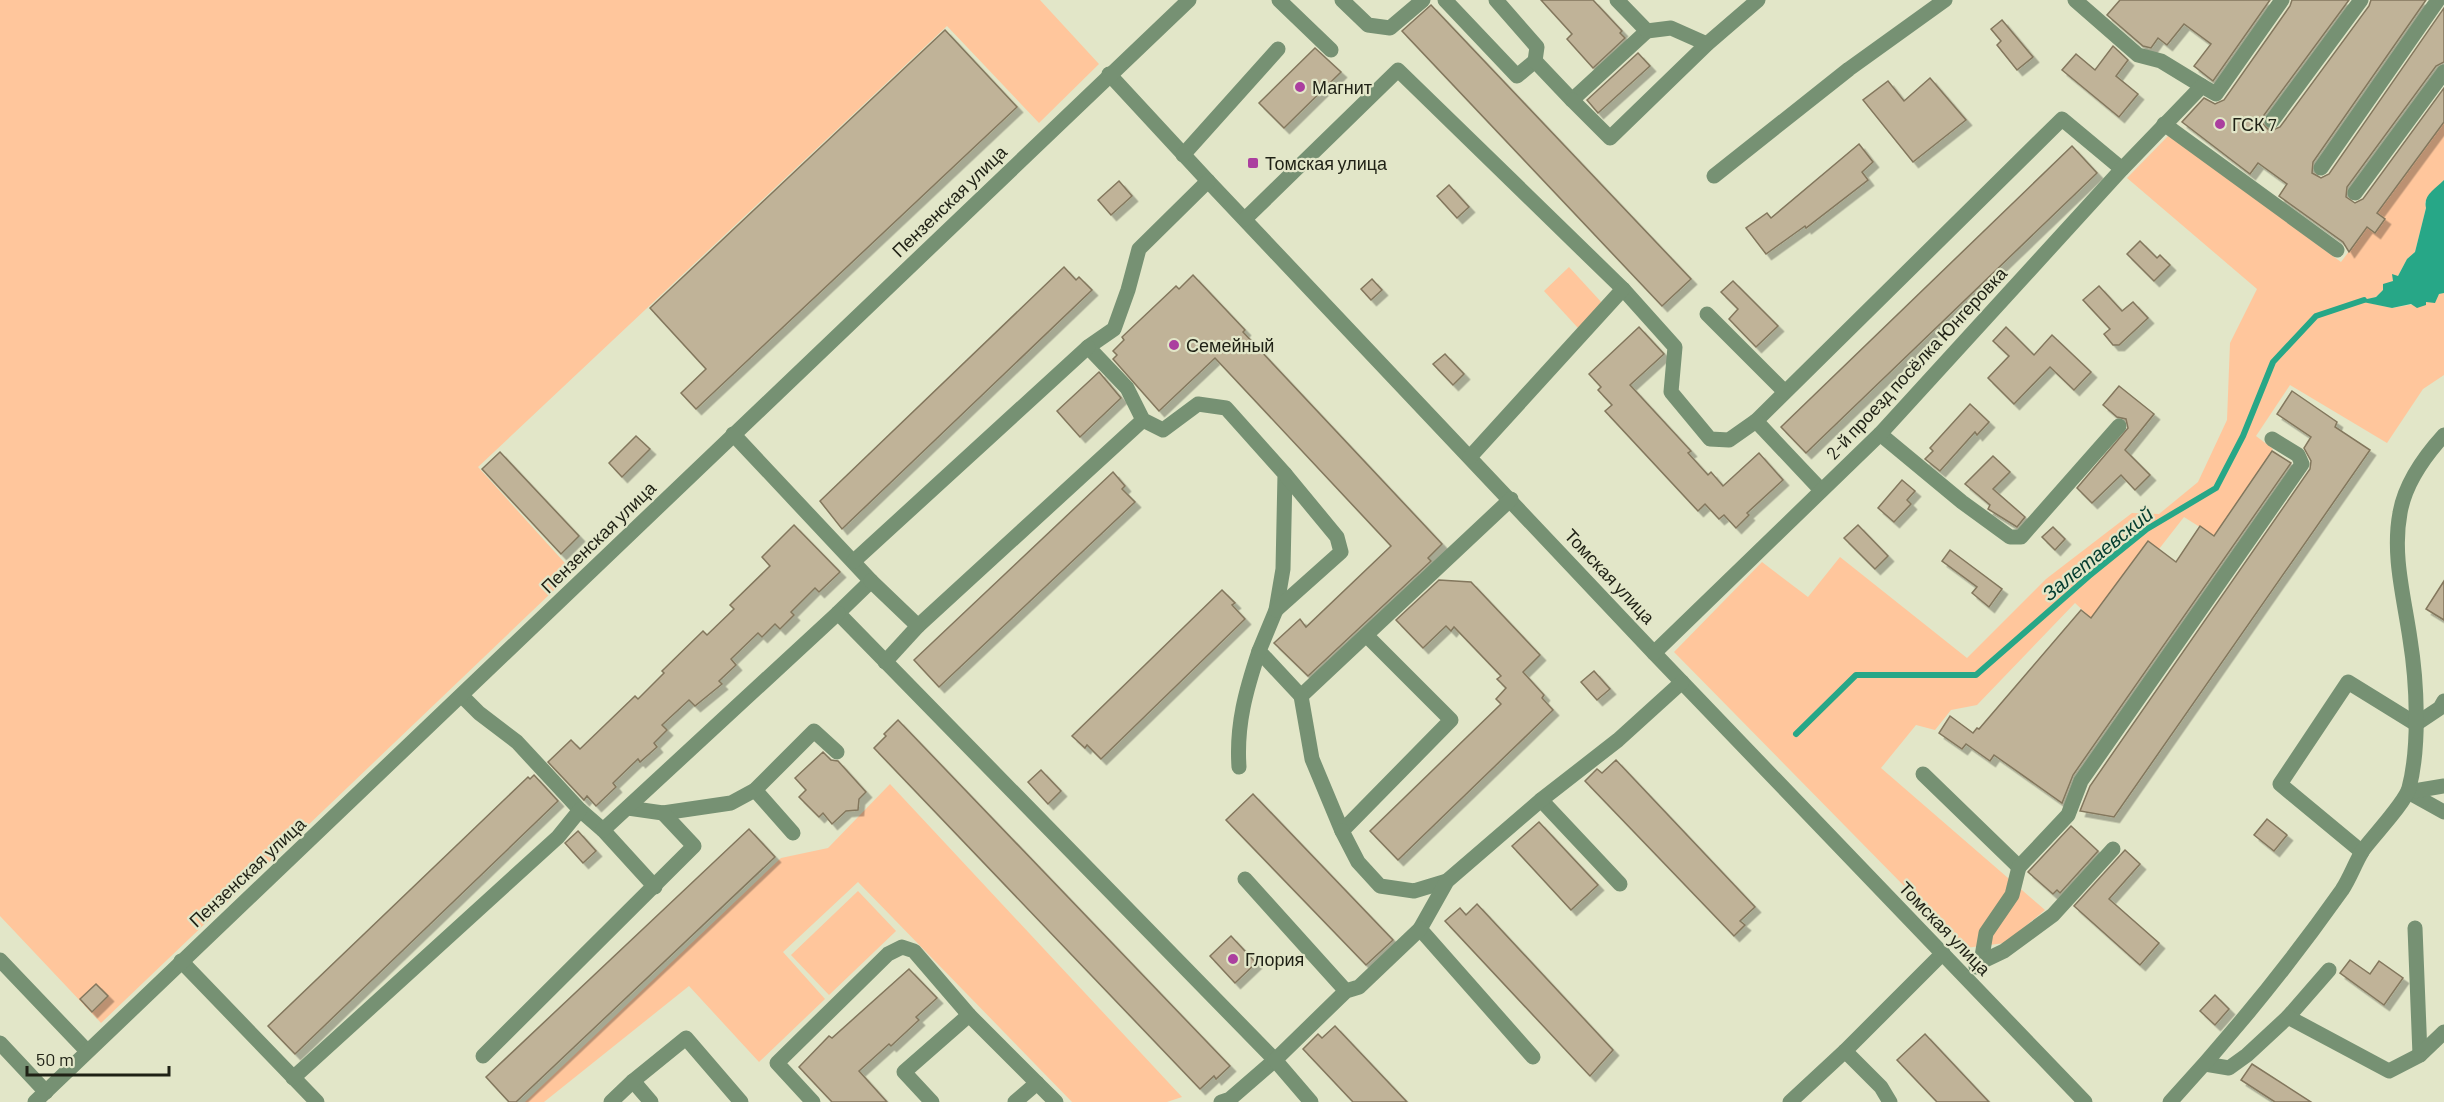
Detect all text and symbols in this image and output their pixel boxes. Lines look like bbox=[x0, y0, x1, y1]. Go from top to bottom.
place label: Магнит bbox=[1312, 76, 1372, 98]
marker: Магнит bbox=[1293, 80, 1307, 94]
place label: ГСК 7 bbox=[2232, 113, 2277, 135]
marker: ГСК 7 bbox=[2213, 117, 2227, 131]
street label: Пензенская улица bbox=[887, 140, 1012, 261]
place label: Томская улица bbox=[1265, 152, 1388, 174]
marker: Томская улица bbox=[1246, 156, 1260, 170]
street label: 2-й проезд посёлка Юнгеровка bbox=[1821, 262, 2012, 464]
place label: Семейный bbox=[1186, 334, 1274, 356]
marker: Семейный bbox=[1167, 338, 1181, 352]
street label: Пензенская улица bbox=[536, 476, 661, 597]
water label: Залетаевский bbox=[2037, 501, 2157, 605]
street label: Томская улица bbox=[1560, 524, 1660, 629]
street label: Пензенская улица bbox=[184, 812, 310, 932]
street label: Томская улица bbox=[1895, 876, 1996, 980]
place label: Глория bbox=[1245, 948, 1304, 970]
marker: Глория bbox=[1226, 952, 1240, 966]
scale bar bbox=[27, 1039, 170, 1077]
text: 50 m bbox=[36, 1048, 74, 1070]

